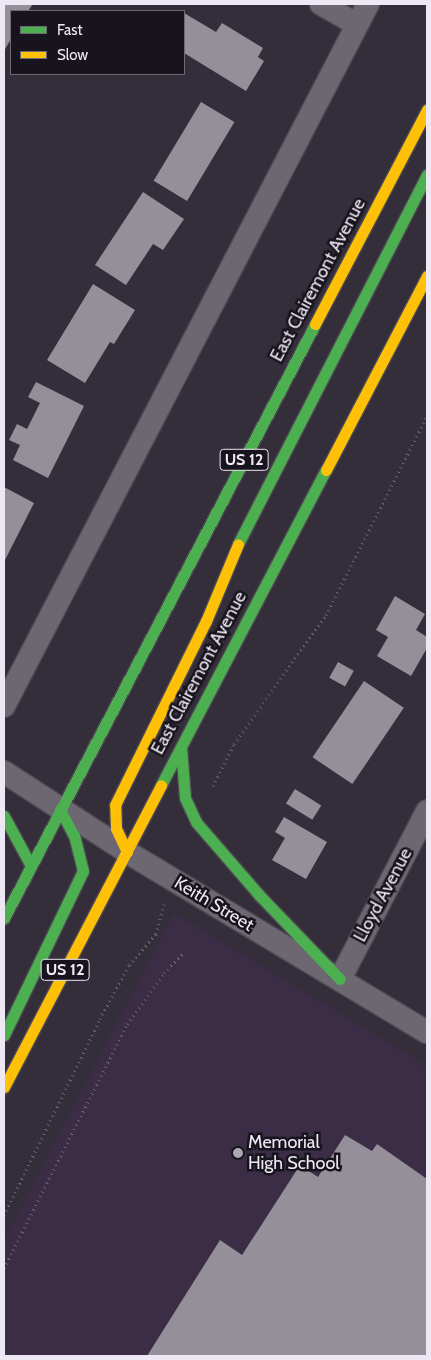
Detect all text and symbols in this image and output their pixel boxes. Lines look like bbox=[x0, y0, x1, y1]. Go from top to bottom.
legend bbox=[10, 10, 185, 75]
text: Fast bbox=[57, 21, 82, 39]
text: Slow bbox=[57, 46, 88, 64]
street label: East Clairemont Avenue bbox=[266, 195, 370, 365]
road number: US 12 bbox=[219, 446, 269, 474]
street label: East Clairemont Avenue bbox=[147, 588, 251, 758]
street label: Lloyd Avenue bbox=[349, 844, 417, 946]
street label: Keith Street bbox=[170, 872, 258, 936]
road number: US 12 bbox=[40, 956, 90, 984]
place label: Memorial High School bbox=[248, 1132, 340, 1174]
marker: Memorial High School bbox=[232, 1147, 244, 1159]

